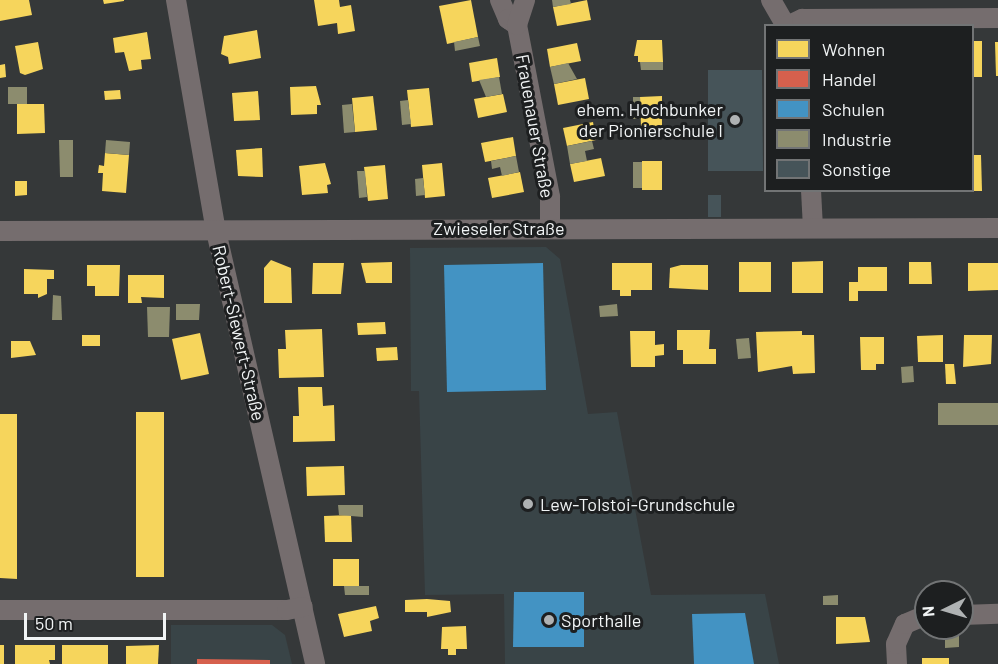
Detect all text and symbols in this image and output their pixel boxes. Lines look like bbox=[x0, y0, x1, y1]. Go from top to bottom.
legend bbox=[764, 24, 974, 192]
text: Wohnen bbox=[822, 38, 885, 60]
street label: Frauenauer Straße bbox=[512, 52, 558, 200]
text: Handel bbox=[822, 68, 876, 90]
text: Schulen bbox=[822, 98, 885, 120]
place label: ehem. Hochbunker der Pionierschule I bbox=[577, 99, 723, 142]
marker: ehem. Hochbunker der Pionierschule I bbox=[728, 113, 742, 127]
text: Industrie bbox=[822, 128, 892, 150]
text: Sonstige bbox=[822, 158, 891, 180]
street label: Zwieseler Straße bbox=[433, 217, 565, 239]
street label: Robert-Siewert-Straße bbox=[208, 243, 270, 423]
place label: Lew-Tolstoi-Grundschule bbox=[540, 493, 735, 515]
marker: Lew-Tolstoi-Grundschule bbox=[521, 497, 535, 511]
north arrow bbox=[914, 580, 974, 640]
scale bar bbox=[27, 601, 170, 639]
text: N bbox=[918, 605, 937, 618]
place label: Sporthalle bbox=[561, 609, 641, 631]
text: 50 m bbox=[35, 612, 73, 634]
marker: Sporthalle bbox=[542, 613, 556, 627]

